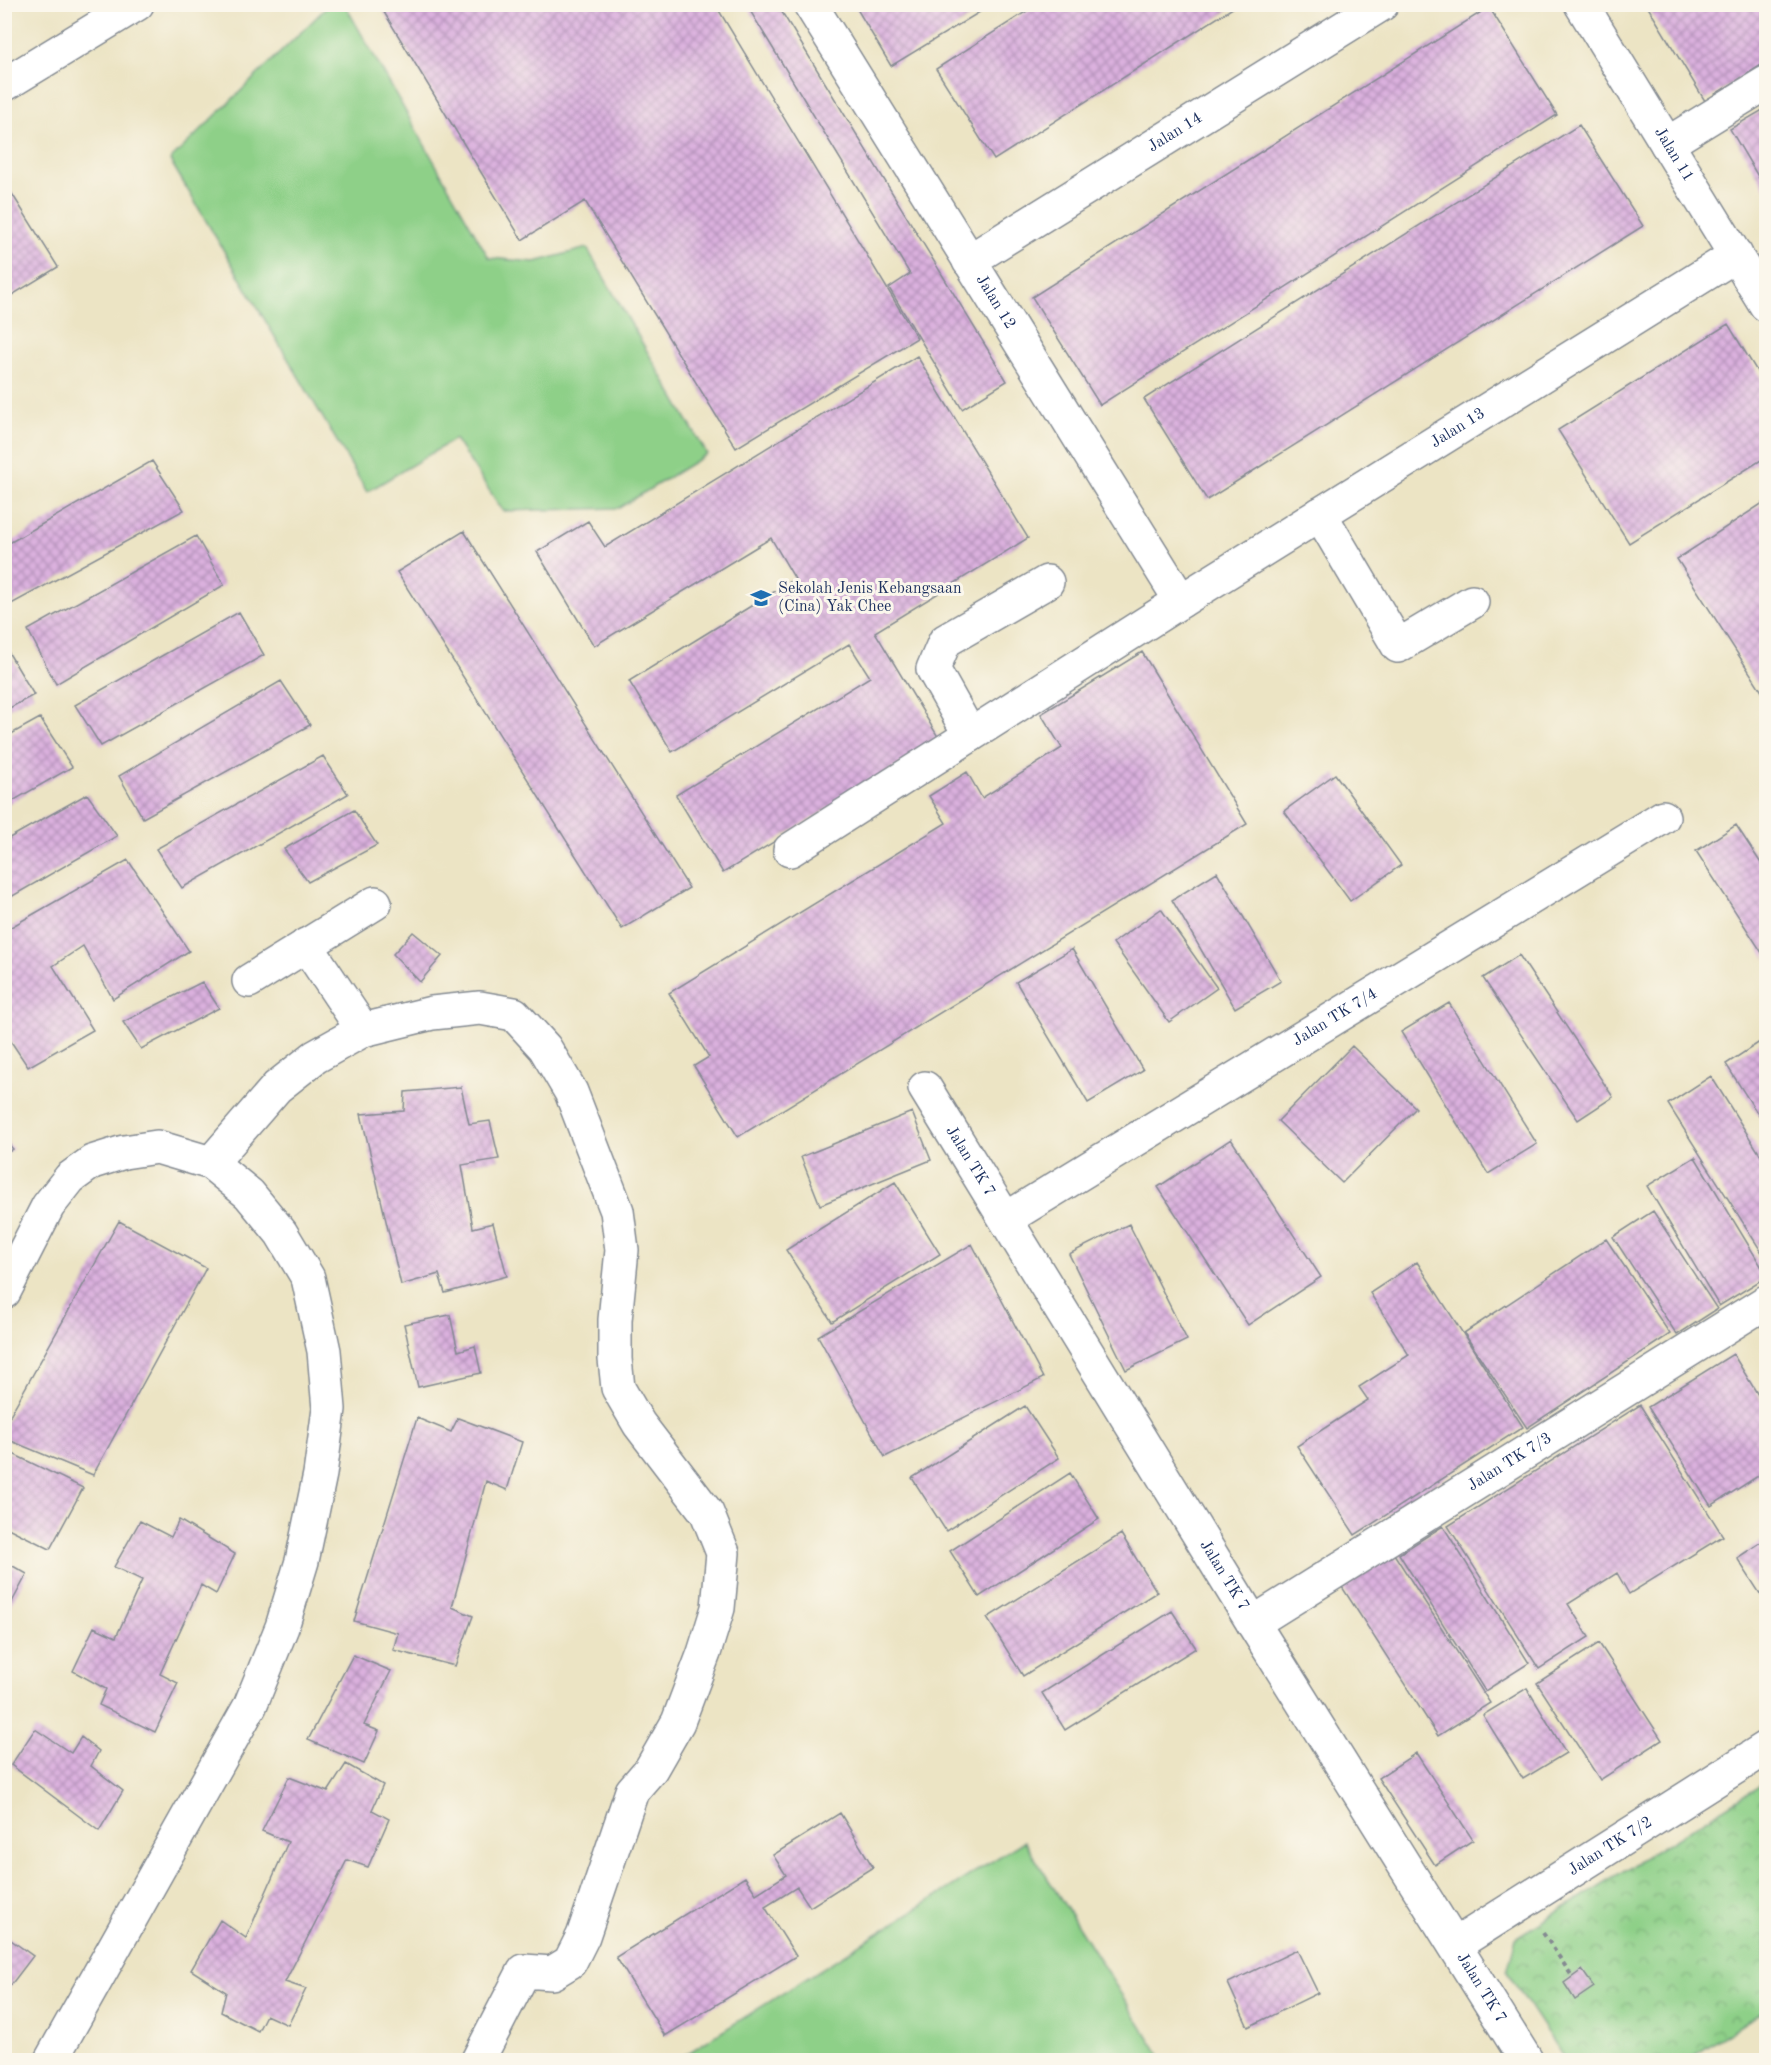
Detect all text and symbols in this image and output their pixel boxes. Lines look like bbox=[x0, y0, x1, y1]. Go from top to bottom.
street label: Jalan 14 bbox=[1145, 110, 1205, 155]
street label: Jalan 11 bbox=[1651, 125, 1696, 185]
street label: Jalan 12 bbox=[973, 272, 1018, 332]
street label: Jalan 13 bbox=[1428, 406, 1488, 451]
place label: Sekolah Jenis Kebangsaan (Cina) Yak Chee bbox=[778, 581, 962, 615]
school or university icon: Sekolah Jenis Kebangsaan (Cina) Yak Chee bbox=[749, 586, 773, 610]
street label: Jalan TK 7/4 bbox=[1290, 986, 1380, 1049]
street label: Jalan TK 7 bbox=[942, 1123, 997, 1199]
street label: Jalan TK 7/3 bbox=[1465, 1430, 1555, 1494]
street label: Jalan TK 7 bbox=[1196, 1538, 1251, 1614]
street label: Jalan TK 7/2 bbox=[1566, 1814, 1655, 1879]
street label: Jalan TK 7 bbox=[1453, 1950, 1509, 2026]

